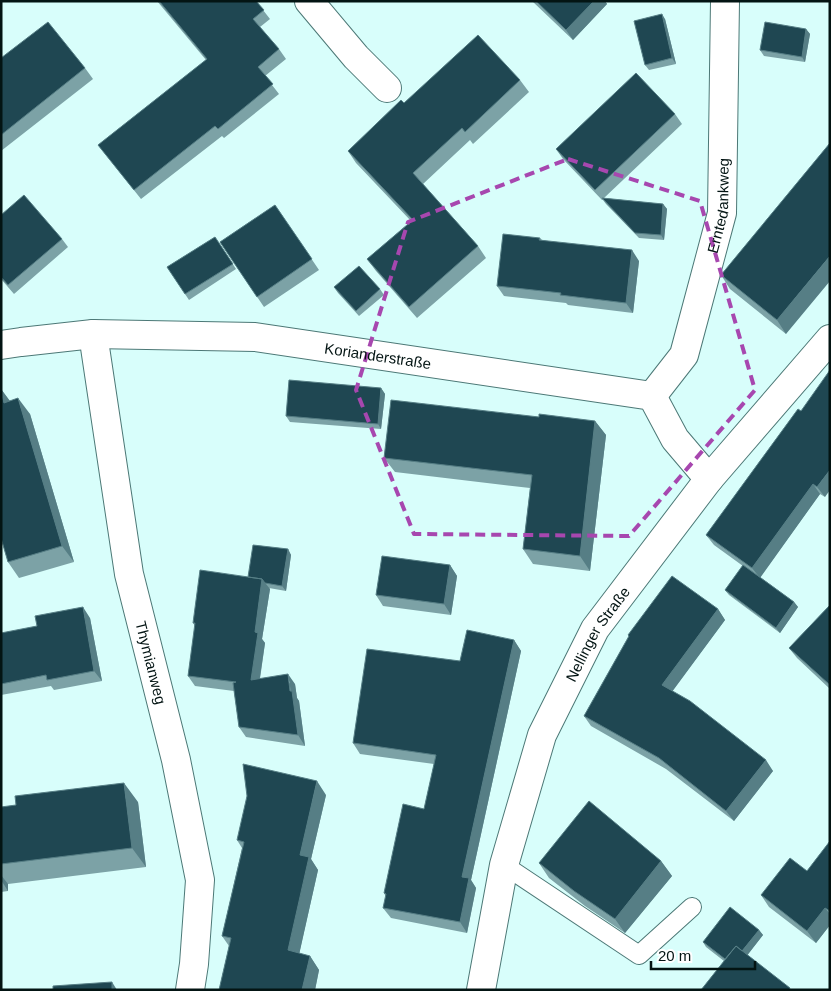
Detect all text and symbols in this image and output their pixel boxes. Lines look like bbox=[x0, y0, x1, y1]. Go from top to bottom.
street label: Erntedankweg bbox=[703, 158, 731, 255]
street label: Korianderstraße bbox=[323, 339, 432, 372]
street label: Nellinger Straße bbox=[562, 583, 633, 684]
street label: Thymianweg bbox=[133, 619, 170, 706]
scale bar bbox=[651, 938, 755, 970]
text: 20 m bbox=[658, 947, 691, 964]

